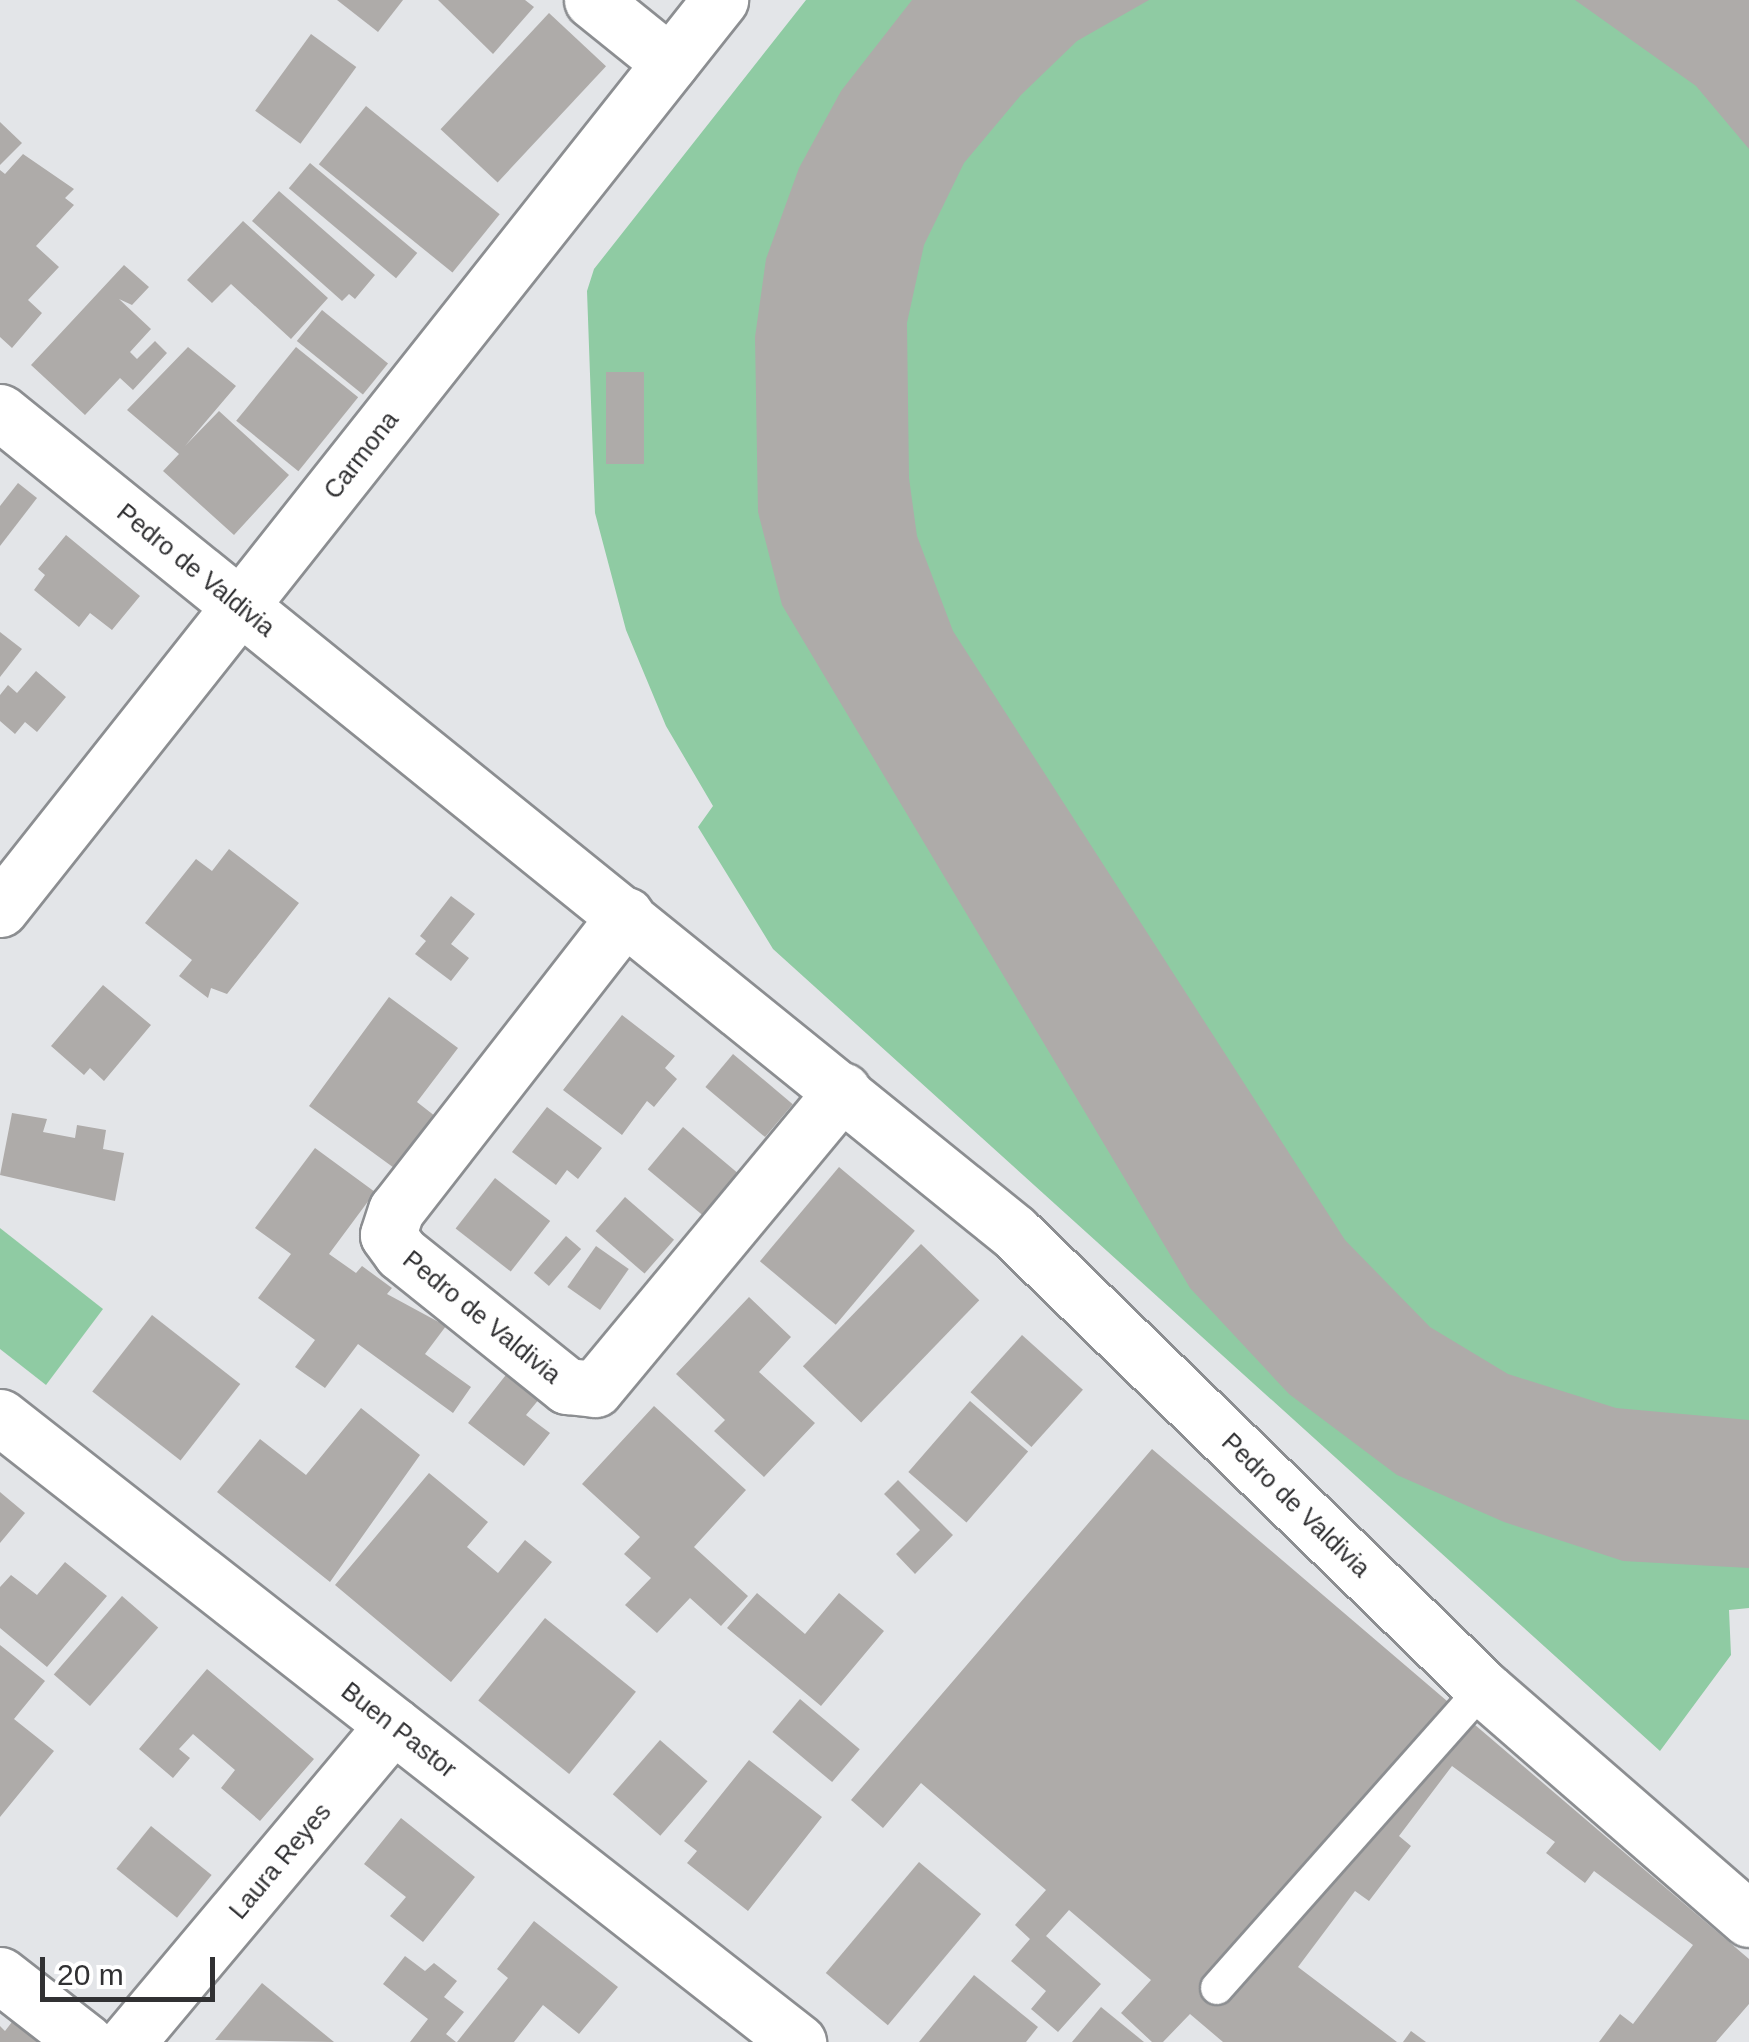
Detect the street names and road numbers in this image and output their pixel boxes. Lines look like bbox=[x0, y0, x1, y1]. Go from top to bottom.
street label: Carmona bbox=[318, 405, 404, 505]
street label: Pedro de Valdivia bbox=[111, 497, 281, 643]
street label: Pedro de Valdivia bbox=[397, 1244, 567, 1390]
street label: Pedro de Valdivia bbox=[1216, 1427, 1376, 1583]
street label: Buen Pastor bbox=[336, 1676, 462, 1784]
street label: Laura Reyes bbox=[223, 1797, 337, 1925]

